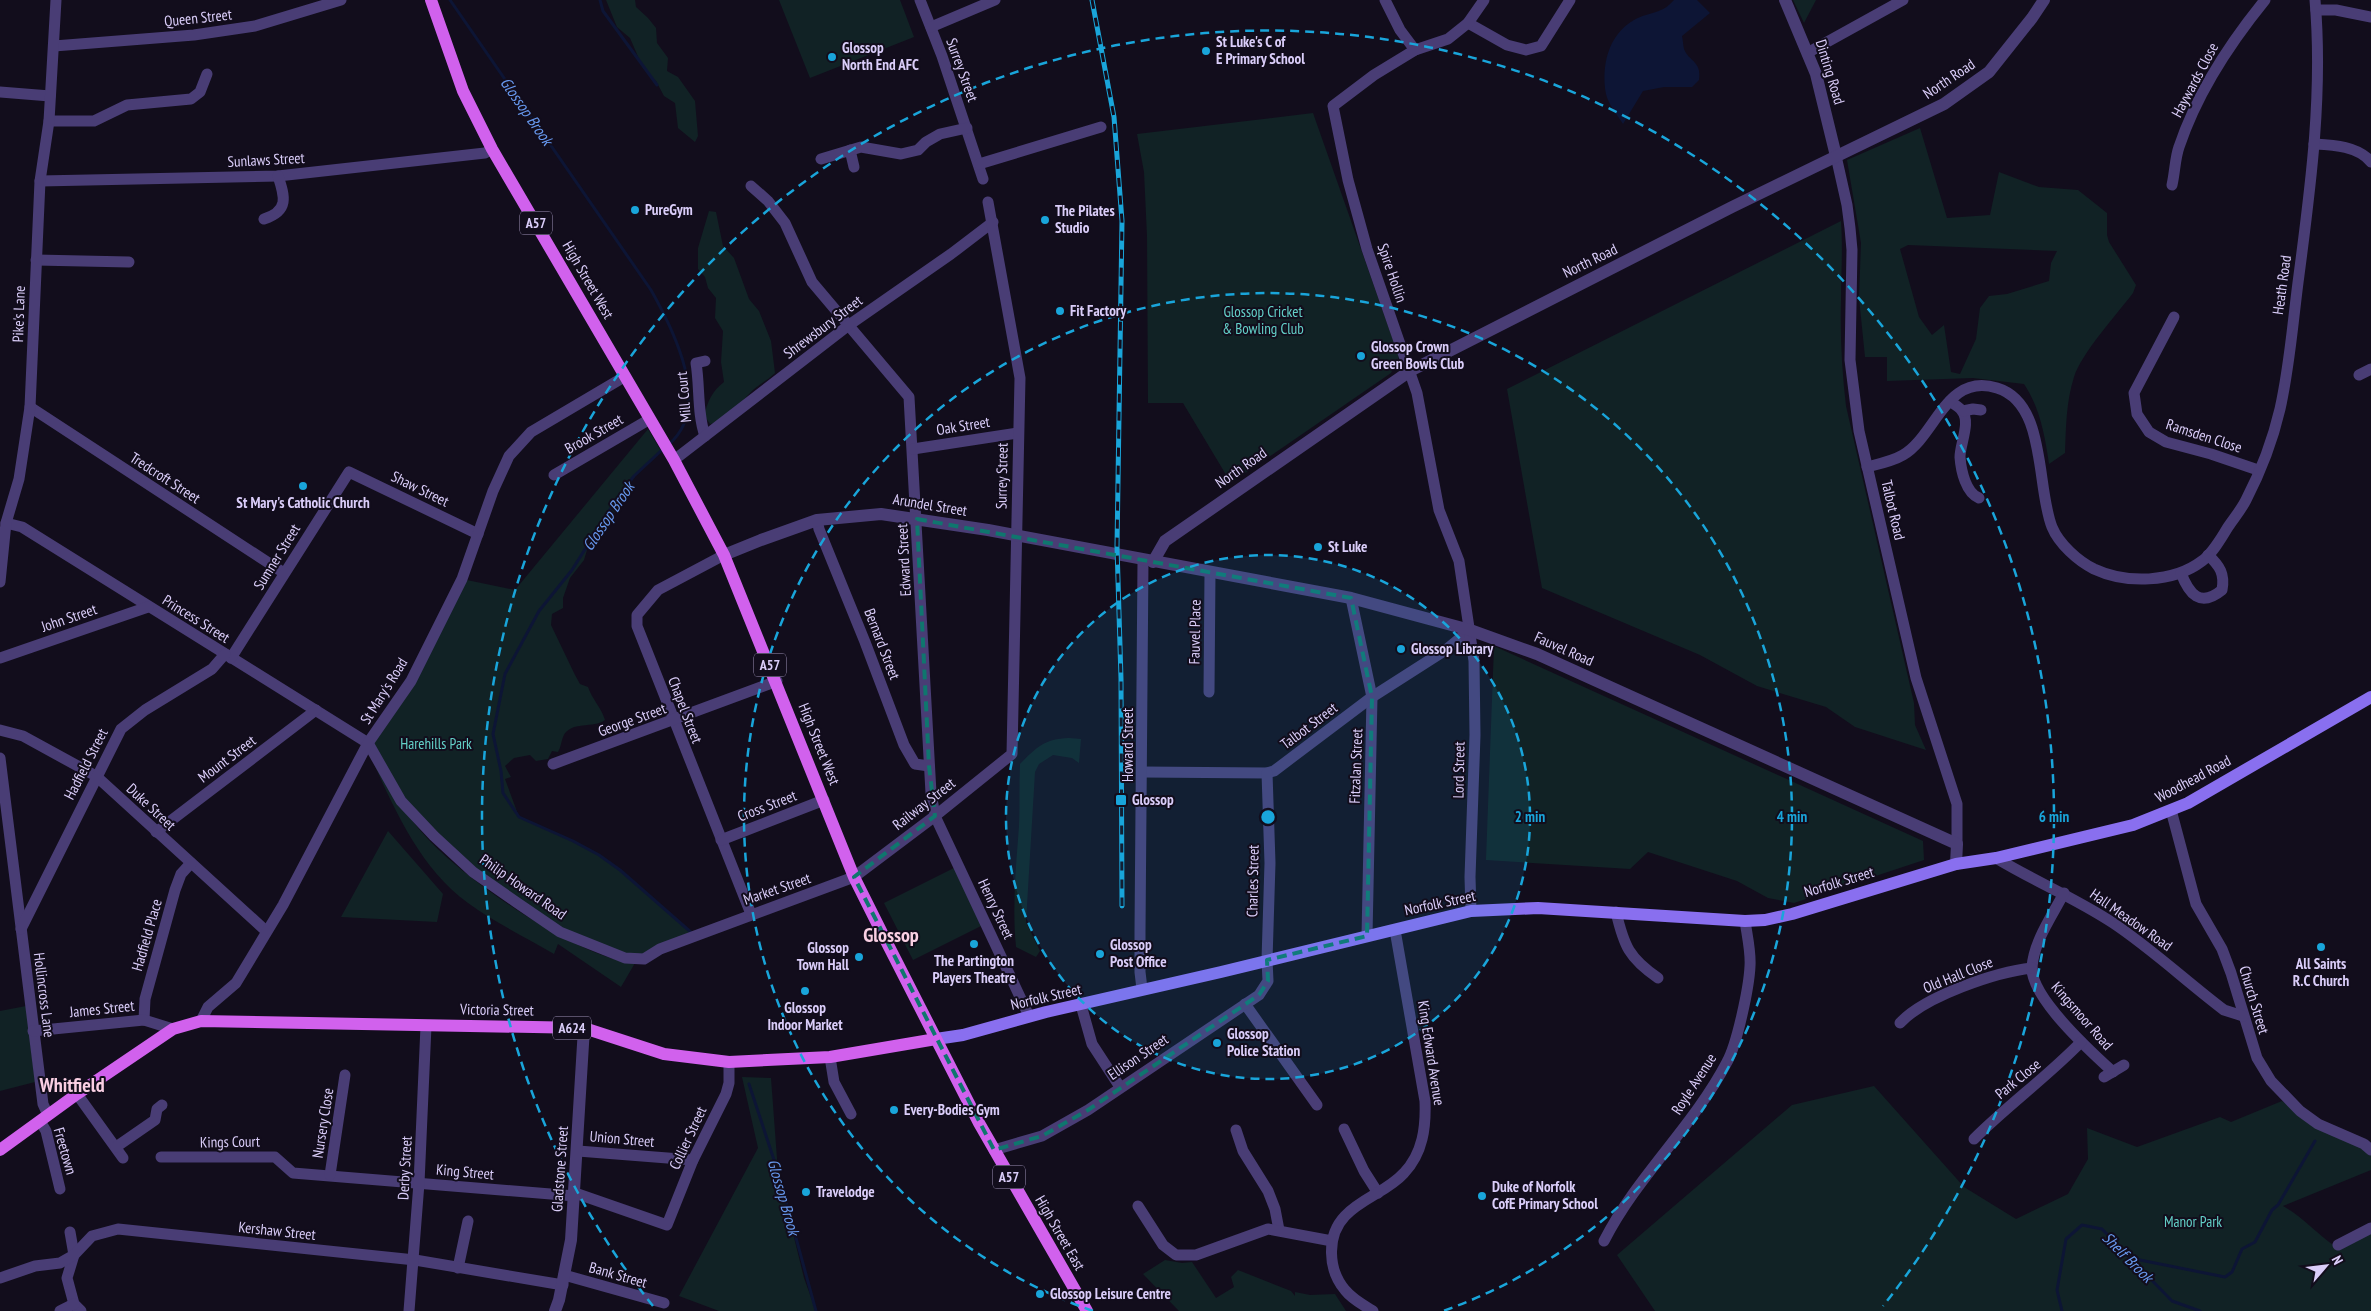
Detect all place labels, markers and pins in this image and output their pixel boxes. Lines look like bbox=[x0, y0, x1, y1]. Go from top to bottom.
place label: St Luke's C of E Primary School bbox=[1216, 32, 1305, 68]
place label: Glossop North End AFC bbox=[842, 38, 919, 74]
marker: St Luke's C of E Primary School bbox=[1200, 45, 1212, 57]
marker: Glossop North End AFC bbox=[826, 51, 838, 63]
place label: PureGym bbox=[645, 200, 693, 219]
place label: The Pilates Studio bbox=[1055, 201, 1115, 237]
marker: PureGym bbox=[629, 204, 641, 216]
marker: The Pilates Studio bbox=[1039, 214, 1051, 226]
place label: Fit Factory bbox=[1070, 301, 1127, 320]
marker: Fit Factory bbox=[1054, 305, 1066, 317]
place label: Glossop Crown Green Bowls Club bbox=[1371, 337, 1464, 373]
marker: Glossop Crown Green Bowls Club bbox=[1355, 350, 1367, 362]
marker: St Mary's Catholic Church bbox=[297, 480, 309, 492]
place label: St Mary's Catholic Church bbox=[236, 493, 370, 512]
place label: St Luke bbox=[1328, 537, 1368, 556]
marker: St Luke bbox=[1312, 541, 1324, 553]
place label: Glossop Library bbox=[1411, 639, 1494, 658]
marker: Glossop Library bbox=[1395, 643, 1407, 655]
place label: Glossop bbox=[1132, 790, 1174, 809]
marker: Glossop bbox=[1114, 793, 1128, 807]
centre of rings bbox=[1259, 808, 1277, 826]
place label: Glossop Post Office bbox=[1110, 935, 1167, 971]
place label: Glossop Town Hall bbox=[797, 938, 849, 974]
marker: The Partington Players Theatre bbox=[968, 938, 980, 950]
marker: All Saints R.C Church bbox=[2315, 941, 2327, 953]
marker: Glossop Post Office bbox=[1094, 948, 1106, 960]
marker: Glossop Town Hall bbox=[853, 951, 865, 963]
place label: The Partington Players Theatre bbox=[932, 951, 1016, 987]
place label: All Saints R.C Church bbox=[2293, 954, 2350, 990]
marker: Glossop Indoor Market bbox=[799, 985, 811, 997]
place label: Glossop Indoor Market bbox=[767, 998, 843, 1034]
place label: Glossop Police Station bbox=[1227, 1024, 1301, 1060]
marker: Glossop Police Station bbox=[1211, 1037, 1223, 1049]
place label: Every-Bodies Gym bbox=[904, 1100, 1000, 1119]
marker: Every-Bodies Gym bbox=[888, 1104, 900, 1116]
place label: Duke of Norfolk CofE Primary School bbox=[1492, 1177, 1598, 1213]
place label: Travelodge bbox=[816, 1182, 875, 1201]
marker: Travelodge bbox=[800, 1186, 812, 1198]
marker: Duke of Norfolk CofE Primary School bbox=[1476, 1190, 1488, 1202]
place label: Glossop Leisure Centre bbox=[1050, 1284, 1171, 1303]
marker: Glossop Leisure Centre bbox=[1034, 1288, 1046, 1300]

